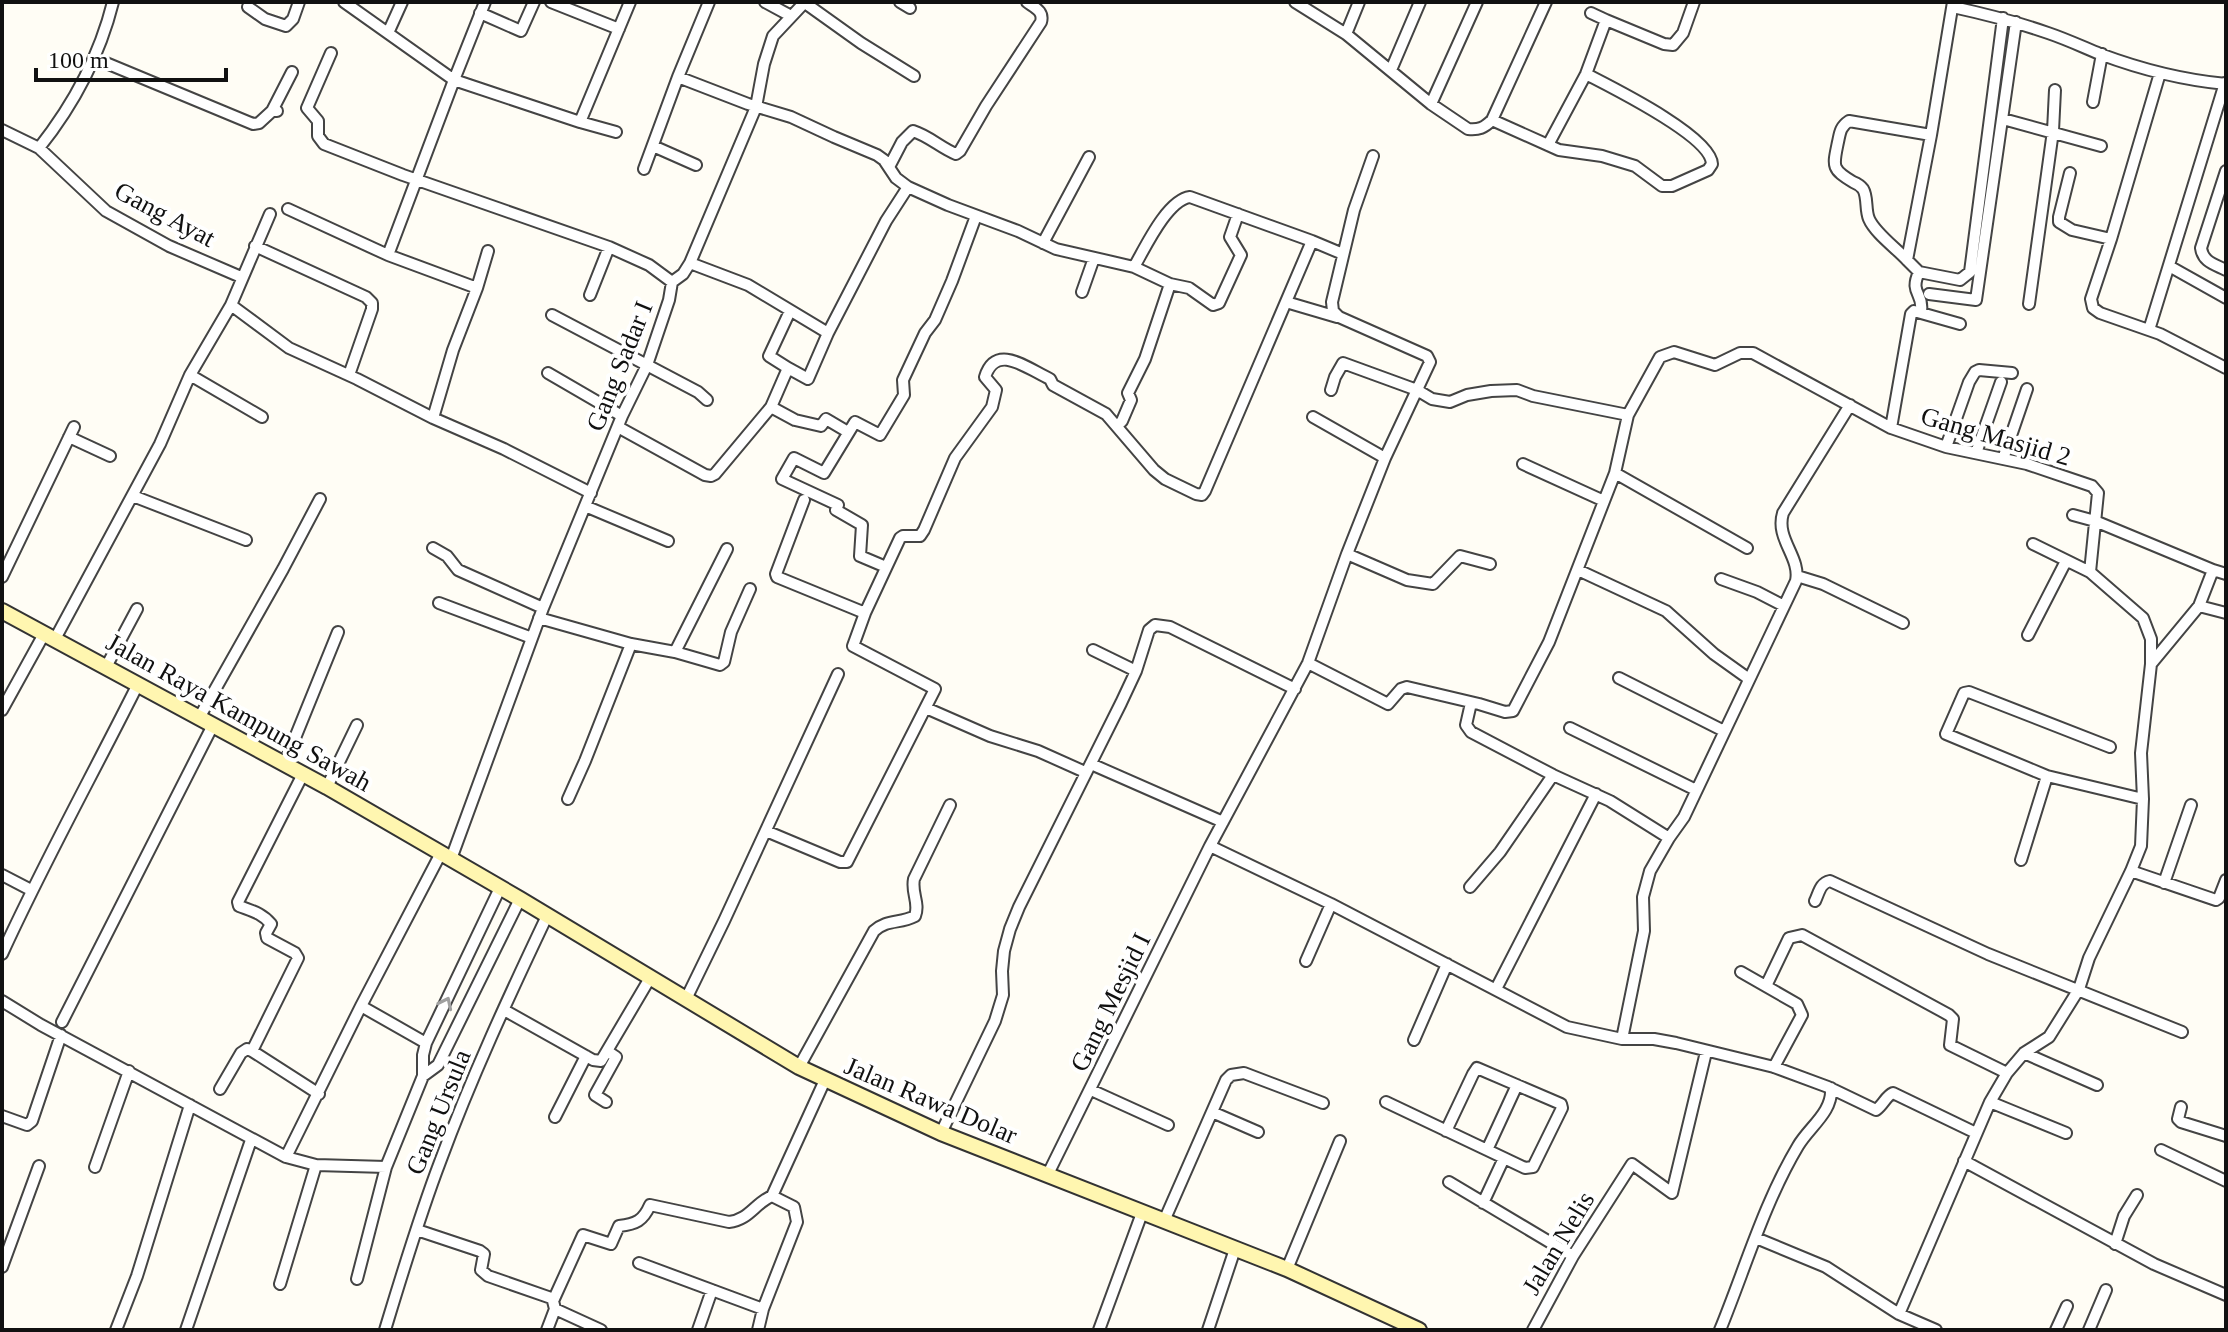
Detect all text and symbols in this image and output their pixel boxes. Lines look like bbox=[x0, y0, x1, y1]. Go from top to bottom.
scale bar bbox=[36, 32, 226, 82]
text: 100 m bbox=[48, 47, 109, 73]
street label: Gang Ayat bbox=[110, 176, 221, 253]
street label: Gang Sadar I bbox=[580, 297, 659, 435]
street label: Gang Masjid 2 bbox=[1918, 401, 2074, 472]
street label: Jalan Raya Kampung Sawah bbox=[101, 627, 376, 797]
street label: Gang Mesjid I bbox=[1064, 928, 1156, 1076]
one-way arrow bbox=[436, 996, 451, 1011]
street label: Gang Ursula bbox=[400, 1045, 477, 1179]
street label: Jalan Rawa Dolar bbox=[840, 1051, 1022, 1150]
street label: Jalan Nelis bbox=[1516, 1187, 1600, 1300]

